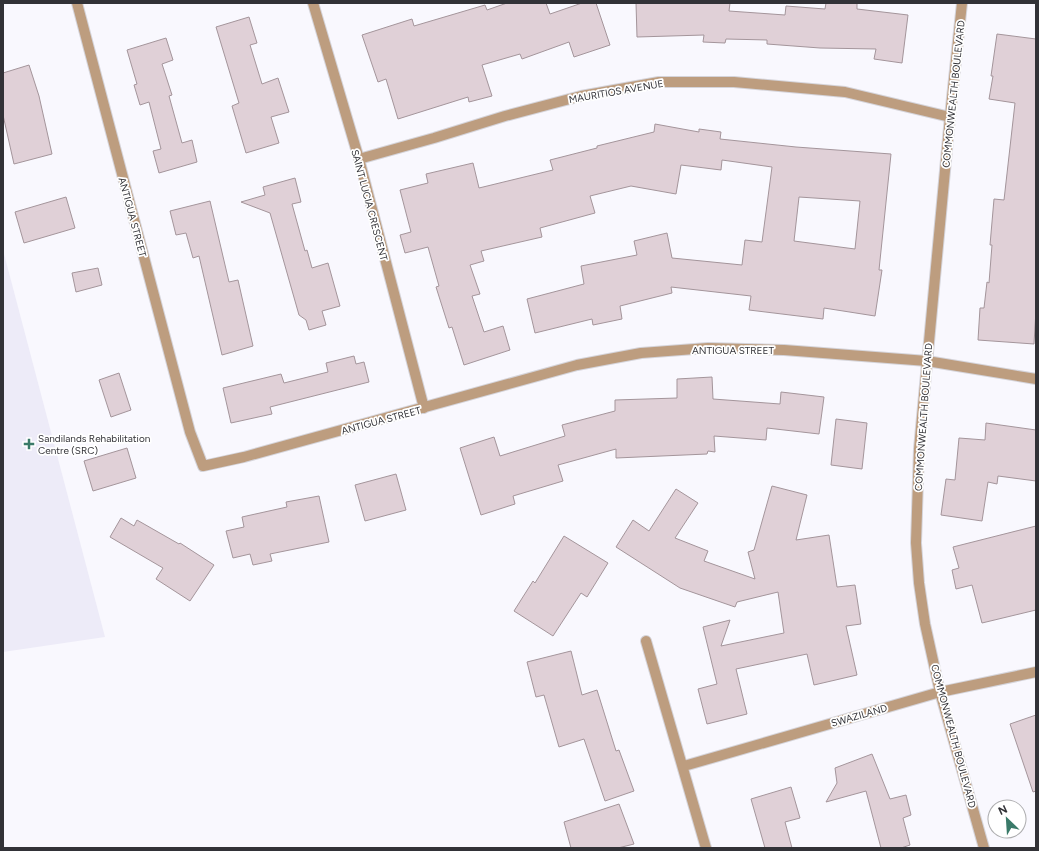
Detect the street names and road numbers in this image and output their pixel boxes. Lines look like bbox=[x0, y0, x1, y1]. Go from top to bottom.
street label: COMMONWEALTH BOULEVARD bbox=[939, 20, 968, 168]
street label: MAURITIOS AVENUE bbox=[568, 77, 664, 106]
street label: SAINT LUCIA CRESCENT bbox=[348, 148, 391, 263]
street label: ANTIGUA STREET bbox=[116, 176, 150, 259]
street label: COMMONWEALTH BOULEVARD bbox=[912, 343, 935, 491]
street label: ANTIGUA STREET bbox=[692, 344, 774, 357]
street label: ANTIGUA STREET bbox=[340, 403, 423, 437]
street label: COMMONWEALTH BOULEVARD bbox=[928, 663, 979, 809]
street label: SWAZILAND bbox=[830, 701, 889, 730]

